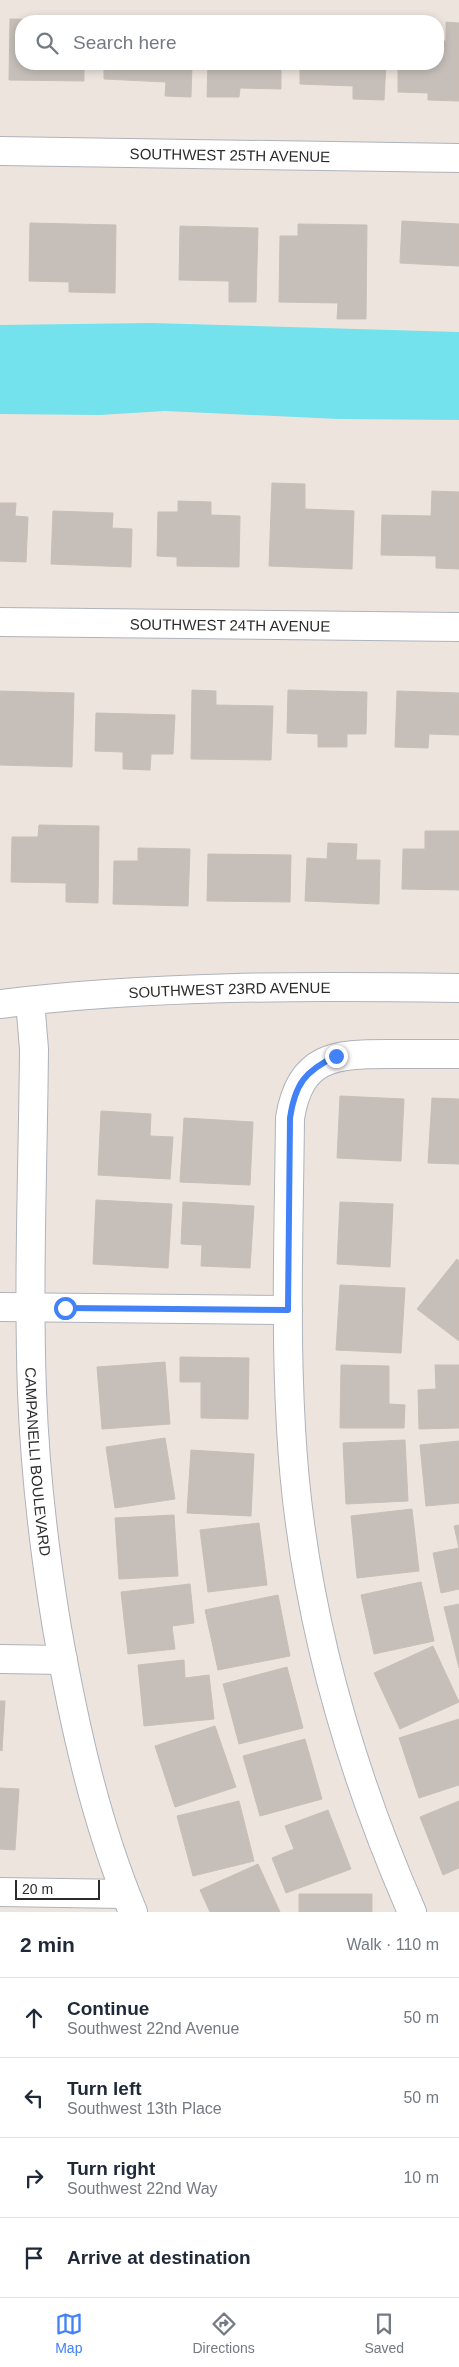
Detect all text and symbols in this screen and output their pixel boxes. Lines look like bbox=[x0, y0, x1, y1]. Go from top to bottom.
search box bbox=[15, 15, 444, 70]
icon: search bbox=[33, 29, 61, 57]
text: Search here bbox=[73, 32, 177, 53]
street label: SOUTHWEST 25TH AVENUE bbox=[130, 144, 330, 165]
street label: SOUTHWEST 24TH AVENUE bbox=[130, 615, 330, 634]
street label: SOUTHWEST 23RD AVENUE bbox=[128, 978, 330, 1001]
route end bbox=[325, 1045, 348, 1068]
route start bbox=[54, 1297, 77, 1320]
street label: CAMPANELLI BOULEVARD bbox=[23, 1367, 55, 1557]
scale bar bbox=[15, 1877, 100, 1900]
text: 20 m bbox=[22, 1881, 53, 1897]
text: 2 min bbox=[20, 1933, 75, 1956]
text: Walk · 110 m bbox=[347, 1936, 439, 1953]
text: Continue bbox=[67, 1998, 149, 2019]
icon: ahead bbox=[20, 2004, 48, 2032]
text: 50 m bbox=[403, 2009, 439, 2026]
text: Southwest 22nd Avenue bbox=[67, 2020, 239, 2037]
text: Turn left bbox=[67, 2078, 142, 2099]
icon: left bbox=[20, 2084, 48, 2112]
text: 50 m bbox=[403, 2089, 439, 2106]
text: Southwest 13th Place bbox=[67, 2100, 222, 2117]
text: Turn right bbox=[67, 2158, 155, 2179]
icon: right bbox=[20, 2164, 48, 2192]
text: 10 m bbox=[403, 2169, 439, 2186]
text: Southwest 22nd Way bbox=[67, 2180, 218, 2197]
icon: arrive bbox=[20, 2244, 48, 2272]
text: Arrive at destination bbox=[67, 2247, 251, 2268]
tab: Map bbox=[55, 2310, 83, 2356]
tab: Directions bbox=[193, 2310, 255, 2356]
tab: Saved bbox=[364, 2310, 404, 2356]

